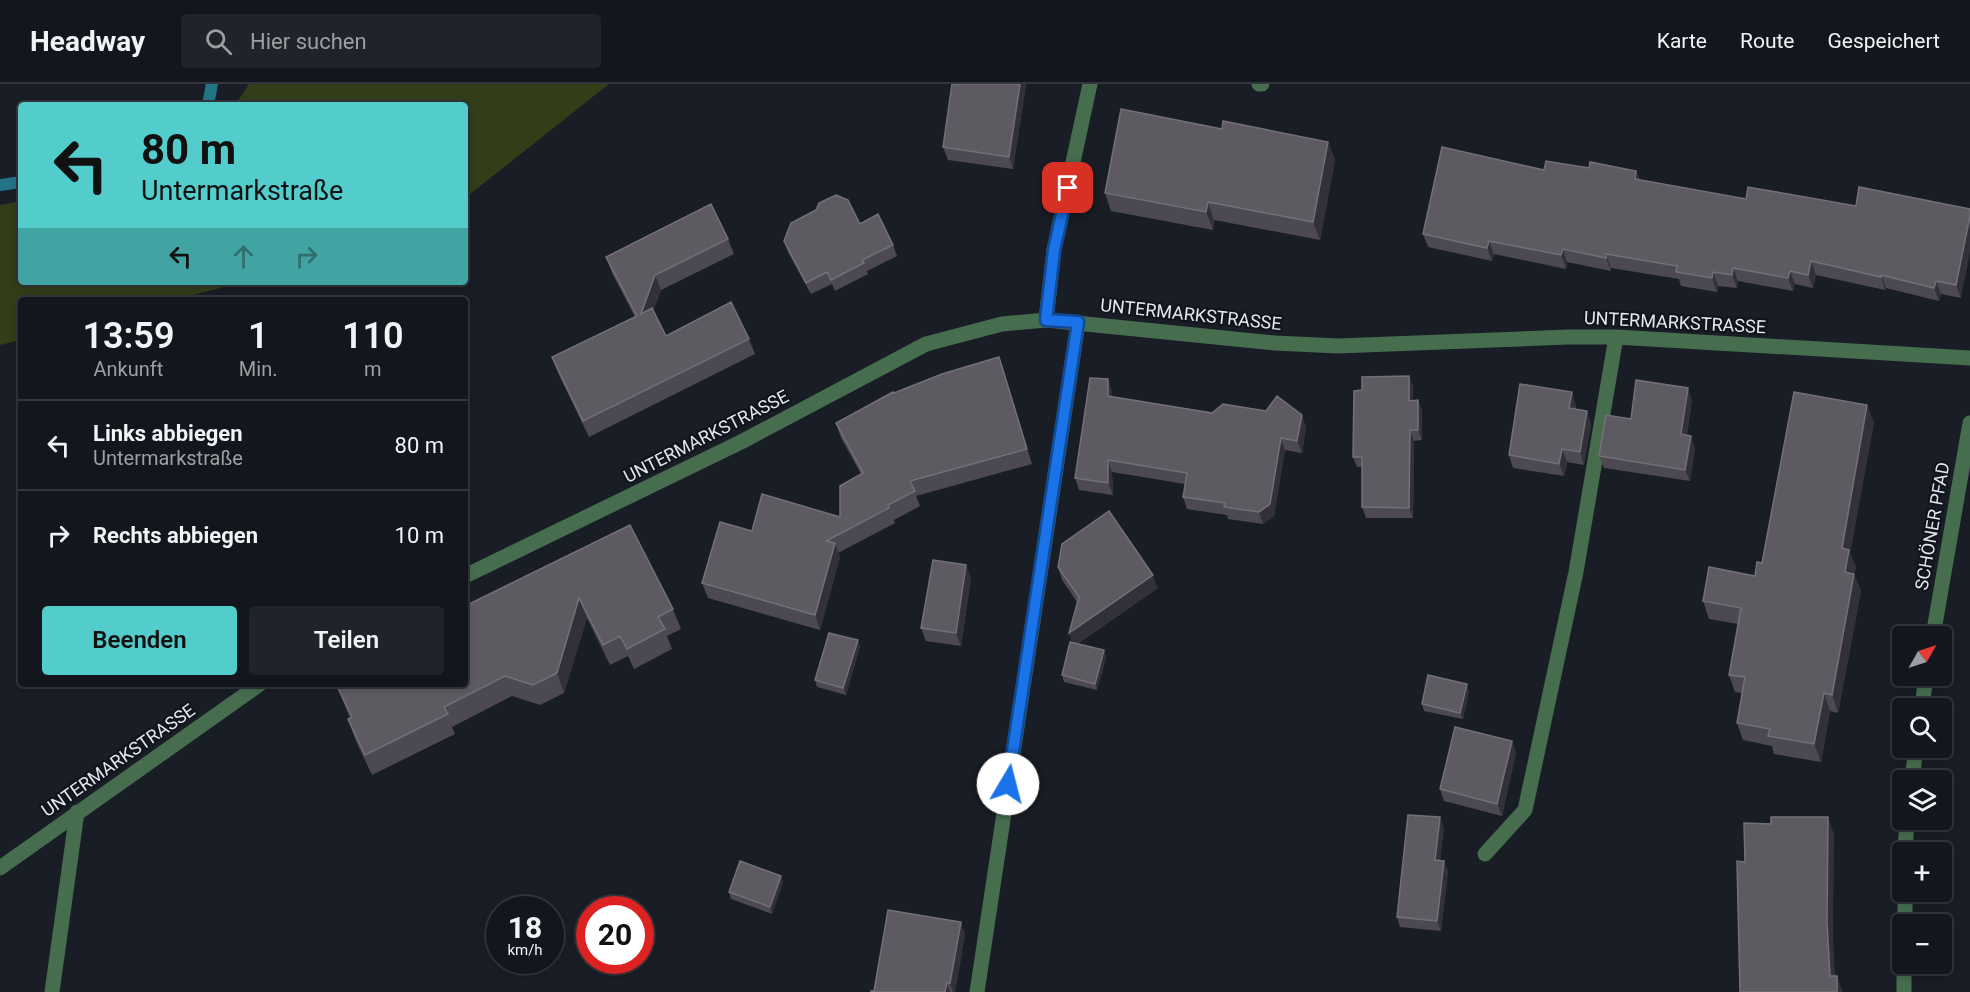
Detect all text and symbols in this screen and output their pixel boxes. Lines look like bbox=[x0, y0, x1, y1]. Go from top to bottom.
search box bbox=[181, 14, 601, 68]
text: Headway bbox=[30, 25, 145, 58]
icon: search bbox=[202, 25, 235, 58]
text: Hier suchen bbox=[250, 29, 367, 54]
text: Karte bbox=[1657, 29, 1707, 53]
text: Route bbox=[1740, 29, 1794, 53]
text: Gespeichert bbox=[1827, 29, 1940, 53]
text: 80 m bbox=[141, 125, 236, 174]
icon: left bbox=[42, 126, 120, 204]
pin bbox=[1042, 162, 1093, 213]
icon: arrive bbox=[1051, 171, 1084, 204]
text: Untermarkstraße bbox=[141, 175, 343, 207]
icon: left bbox=[164, 240, 197, 273]
icon: ahead bbox=[227, 240, 260, 273]
icon: right bbox=[290, 240, 323, 273]
street label: UNTERMARKSTRASSE bbox=[1099, 294, 1283, 334]
street label: UNTERMARKSTRASSE bbox=[1583, 307, 1767, 337]
text: 13:59 bbox=[82, 315, 174, 357]
text: 1 bbox=[248, 315, 268, 357]
text: 110 bbox=[342, 315, 404, 357]
text: Ankunft bbox=[94, 357, 163, 381]
text: Min. bbox=[239, 357, 278, 381]
text: m bbox=[364, 357, 382, 381]
street label: UNTERMARKSTRASSE bbox=[620, 385, 792, 487]
text: Links abbiegen bbox=[93, 421, 243, 446]
icon: left bbox=[42, 429, 75, 462]
text: 80 m bbox=[395, 433, 444, 458]
text: Untermarkstraße bbox=[93, 446, 243, 470]
street label: SCHÖNER PFAD bbox=[1910, 460, 1954, 592]
icon: right bbox=[42, 519, 75, 552]
text: Rechts abbiegen bbox=[93, 523, 258, 548]
text: 10 m bbox=[395, 523, 444, 548]
button: Beenden bbox=[42, 606, 237, 675]
button: Teilen bbox=[249, 606, 444, 675]
north arrow bbox=[1892, 626, 1952, 686]
map controls bbox=[1892, 626, 1952, 974]
button: search bbox=[1892, 698, 1952, 758]
street label: UNTERMARKSTRASSE bbox=[37, 699, 199, 821]
position arrow bbox=[976, 752, 1040, 816]
button: layers bbox=[1892, 770, 1952, 830]
button: + bbox=[1892, 842, 1952, 902]
speed limit sign: 20 bbox=[576, 896, 654, 974]
text: 18 bbox=[508, 910, 542, 945]
button: − bbox=[1892, 914, 1952, 974]
text: km/h bbox=[507, 941, 543, 959]

